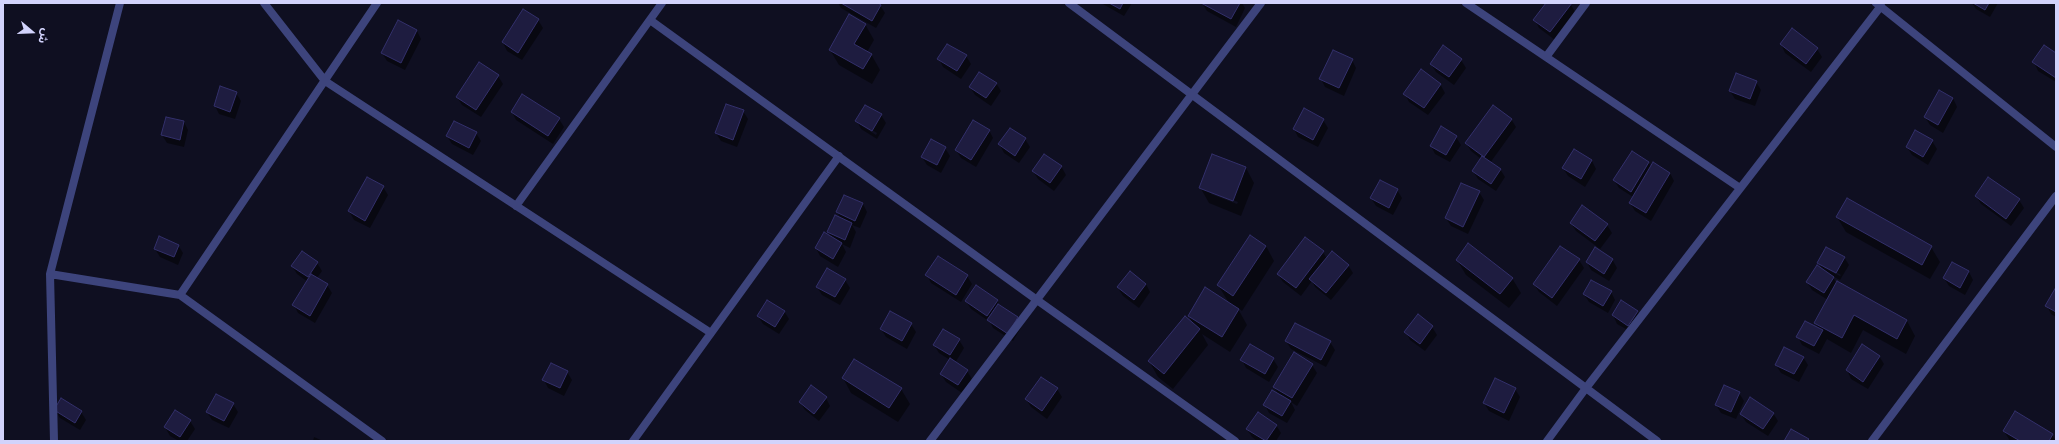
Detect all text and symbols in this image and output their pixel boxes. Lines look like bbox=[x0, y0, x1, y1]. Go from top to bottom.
north arrow bbox=[12, 12, 52, 52]
text: ش bbox=[35, 27, 52, 45]

